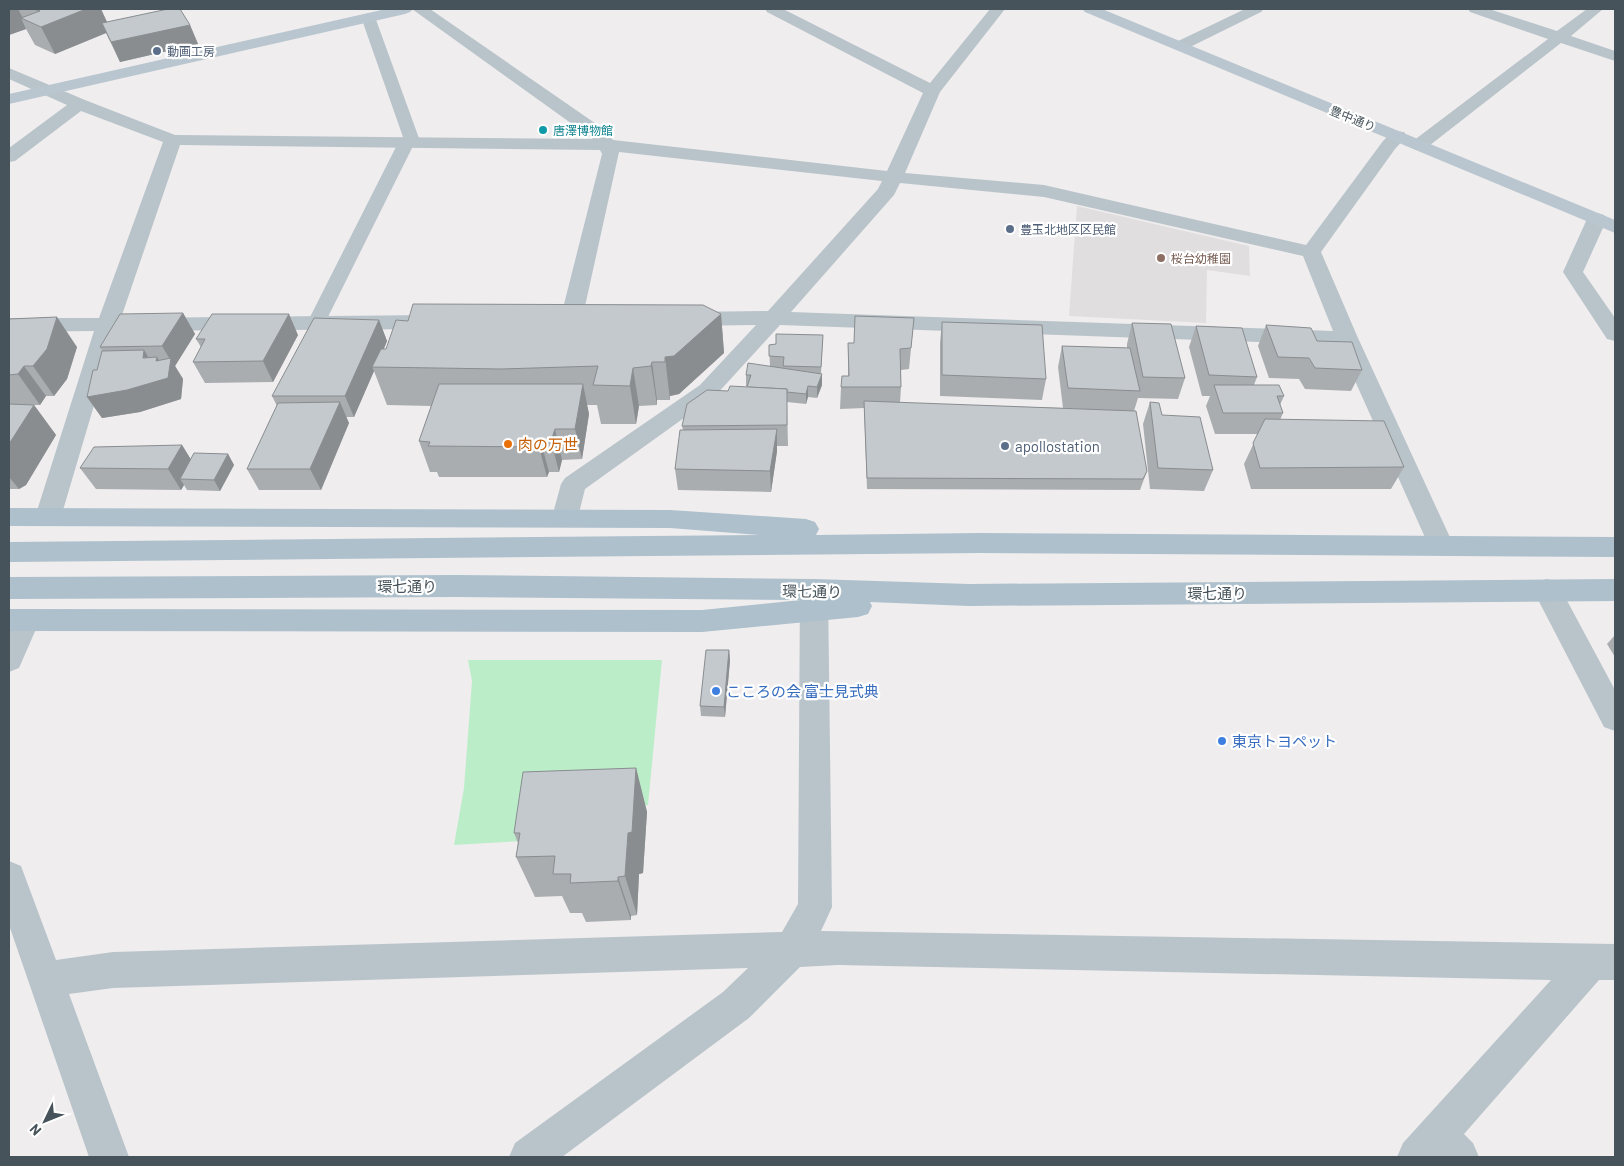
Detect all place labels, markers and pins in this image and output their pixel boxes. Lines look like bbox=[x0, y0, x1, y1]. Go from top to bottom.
place label: 動画工房 bbox=[167, 44, 215, 58]
marker: 動画工房 bbox=[151, 45, 163, 57]
place label: 唐澤博物館 bbox=[553, 123, 613, 137]
marker: 唐澤博物館 bbox=[537, 124, 549, 136]
place label: 豊玉北地区区民館 bbox=[1020, 222, 1116, 236]
marker: 豊玉北地区区民館 bbox=[1004, 223, 1016, 235]
place label: 桜台幼稚園 bbox=[1171, 251, 1231, 265]
marker: 桜台幼稚園 bbox=[1155, 252, 1167, 264]
place label: 肉の万世 bbox=[518, 435, 578, 453]
place label: apollostation bbox=[1015, 437, 1100, 455]
marker: 肉の万世 bbox=[502, 438, 514, 450]
marker: apollostation bbox=[999, 440, 1011, 452]
place label: こころの会 富士見式典 bbox=[726, 682, 879, 700]
marker: こころの会 富士見式典 bbox=[710, 685, 722, 697]
place label: 東京トヨペット bbox=[1232, 732, 1337, 750]
marker: 東京トヨペット bbox=[1216, 735, 1228, 747]

